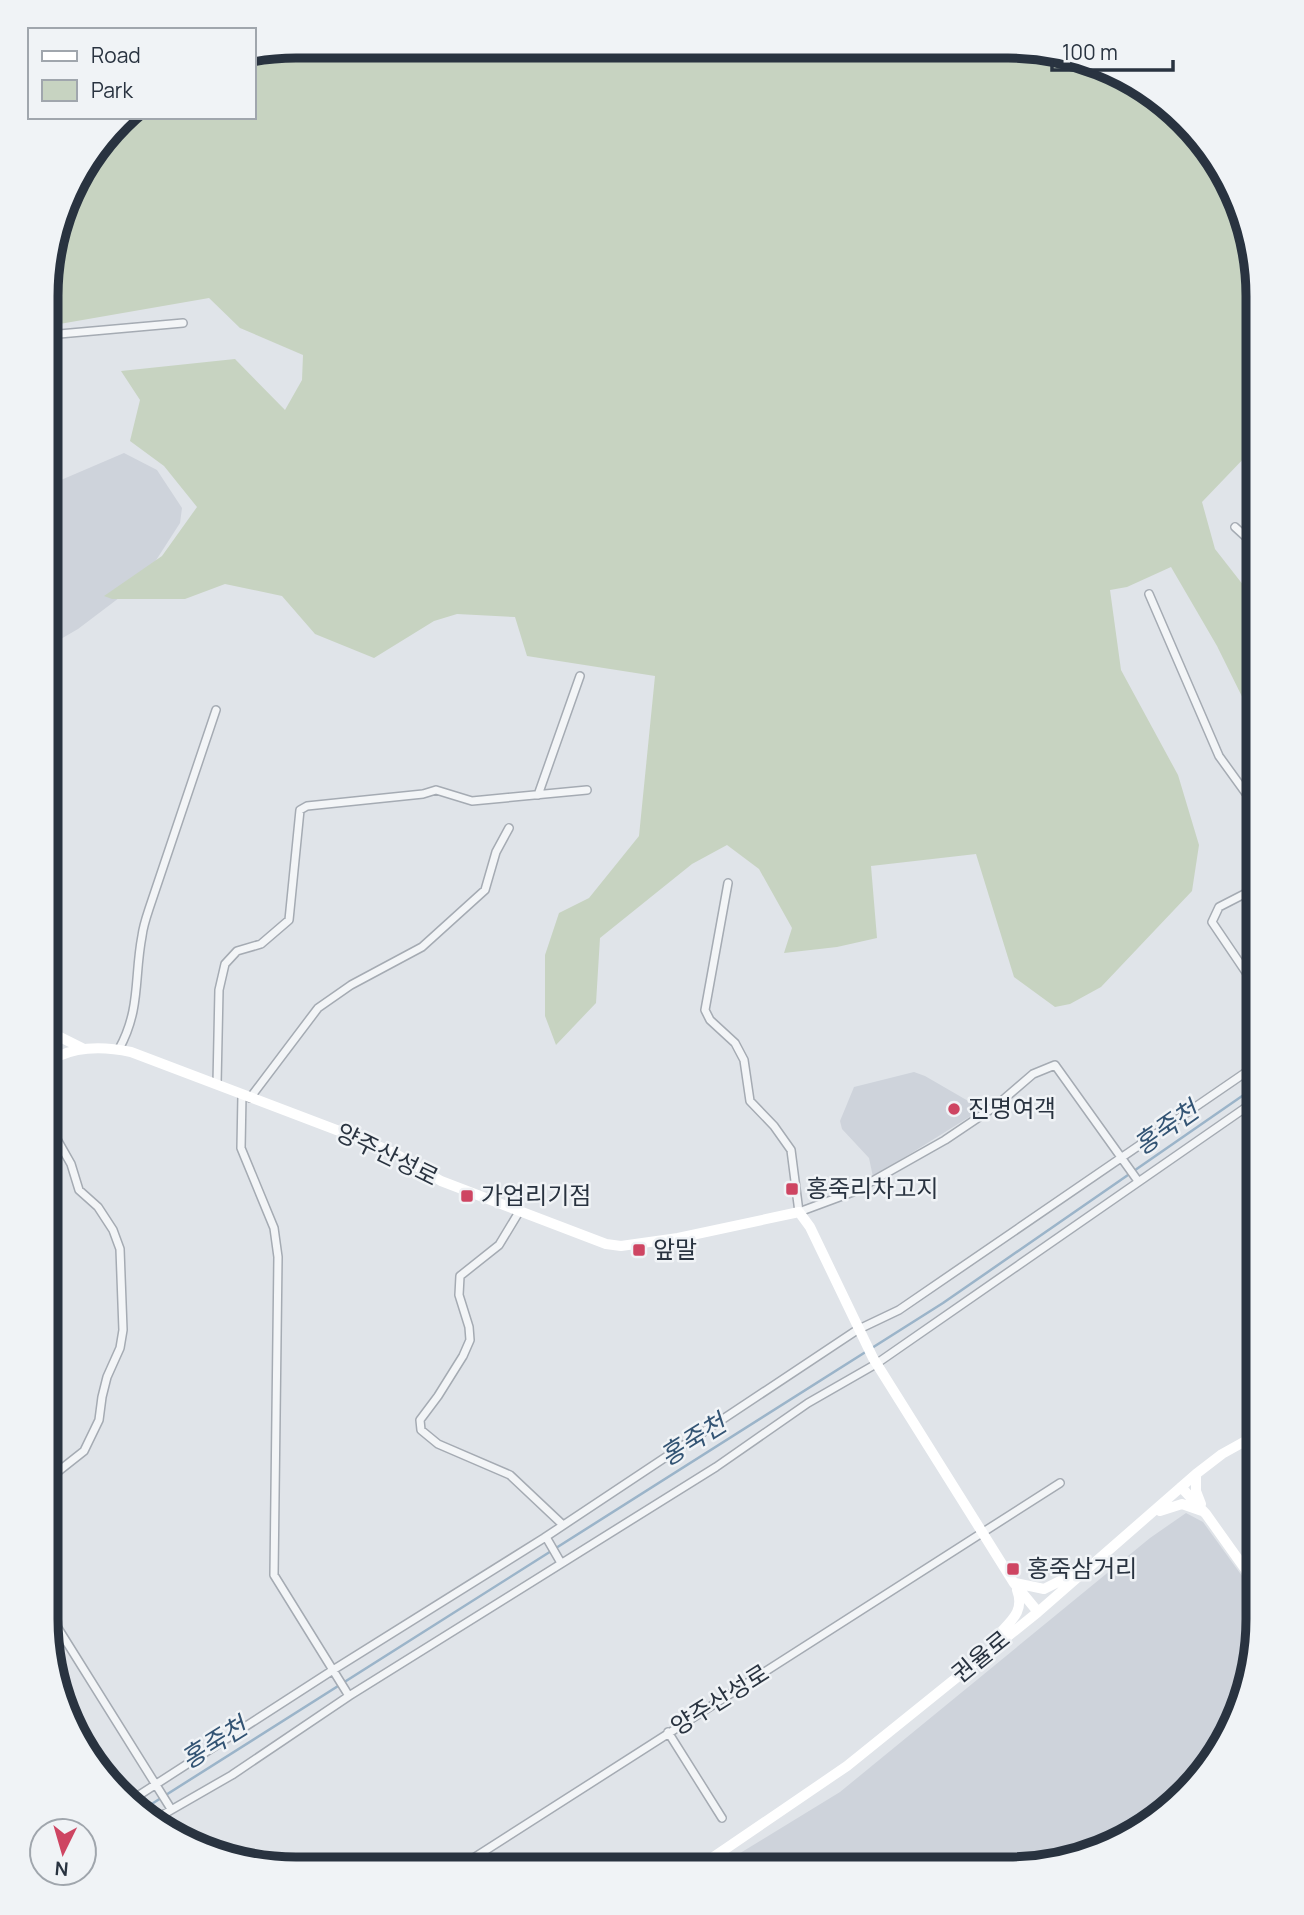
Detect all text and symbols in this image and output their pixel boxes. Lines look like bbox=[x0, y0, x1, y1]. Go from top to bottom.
legend bbox=[28, 28, 256, 119]
scale bar bbox=[1052, 28, 1173, 72]
text: 100 m bbox=[1062, 38, 1118, 66]
text: Road bbox=[91, 41, 141, 69]
text: Park bbox=[91, 76, 133, 104]
water label: 홍죽천 bbox=[1126, 1090, 1208, 1163]
place label: 진명여객 bbox=[968, 1091, 1056, 1124]
marker: 진명여객 bbox=[946, 1101, 962, 1117]
street label: 양주산성로 bbox=[331, 1115, 445, 1193]
place label: 홍죽리차고지 bbox=[806, 1171, 938, 1204]
place label: 가업리기점 bbox=[481, 1178, 591, 1211]
marker: 홍죽리차고지 bbox=[784, 1181, 800, 1197]
marker: 가업리기점 bbox=[459, 1188, 475, 1204]
place label: 앞말 bbox=[653, 1232, 697, 1265]
marker: 앞말 bbox=[631, 1242, 647, 1258]
water label: 홍죽천 bbox=[653, 1403, 735, 1473]
place label: 홍죽삼거리 bbox=[1027, 1551, 1137, 1584]
marker: 홍죽삼거리 bbox=[1005, 1561, 1021, 1577]
street label: 권율로 bbox=[944, 1622, 1016, 1690]
street label: 양주산성로 bbox=[664, 1655, 775, 1742]
water label: 홍죽천 bbox=[174, 1706, 256, 1776]
north arrow bbox=[28, 1817, 98, 1887]
text: N bbox=[54, 1855, 69, 1882]

